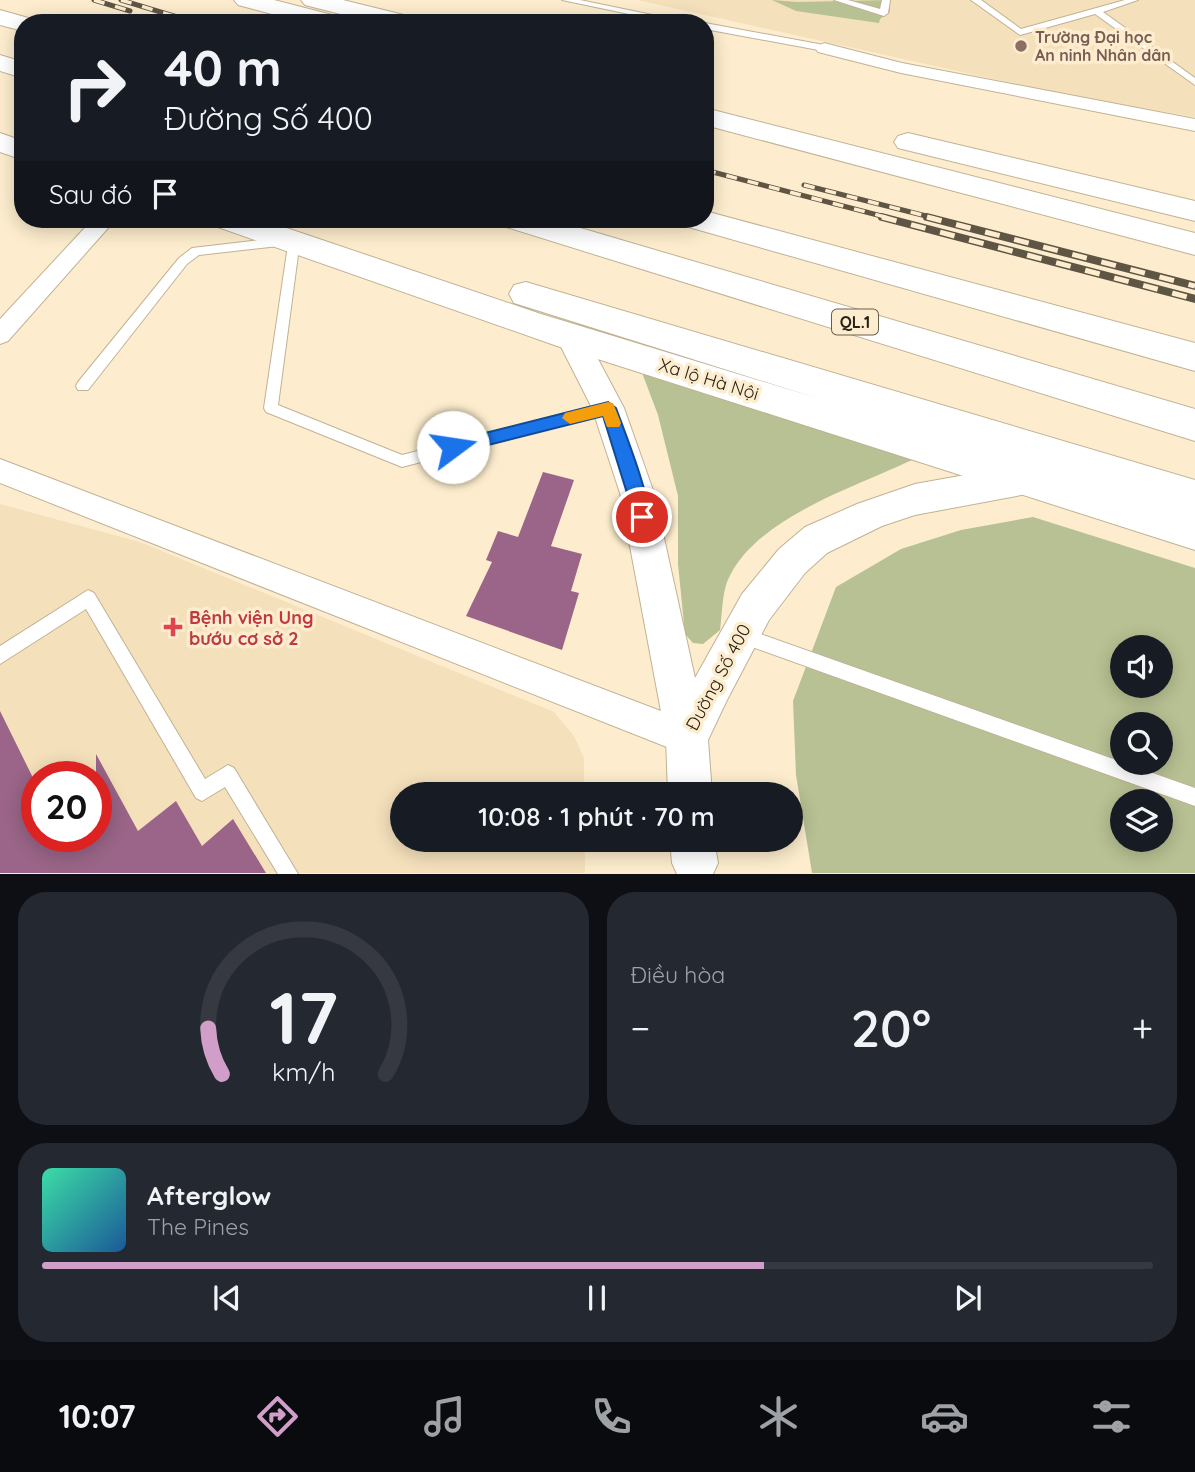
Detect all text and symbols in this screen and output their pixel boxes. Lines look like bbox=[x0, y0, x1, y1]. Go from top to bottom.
place label: Trường Đại học An ninh Nhân dân bbox=[1035, 27, 1171, 65]
text: 40 m bbox=[164, 37, 282, 98]
marker: Trường Đại học An ninh Nhân dân bbox=[1013, 38, 1029, 54]
icon: right bbox=[49, 42, 140, 133]
text: Đường Số 400 bbox=[164, 98, 373, 138]
icon: arrive bbox=[146, 175, 184, 213]
text: Sau đó bbox=[49, 178, 132, 211]
road number: QL.1 bbox=[832, 310, 878, 334]
street label: Xa lộ Hà Nội bbox=[656, 353, 762, 405]
position arrow bbox=[416, 410, 490, 484]
pin bbox=[612, 487, 672, 547]
icon: arrive bbox=[623, 498, 661, 536]
place label: Bệnh viện Ung bướu cơ sở 2 bbox=[189, 606, 313, 650]
marker: Bệnh viện Ung bướu cơ sở 2 bbox=[163, 617, 183, 637]
street label: Đường Số 400 bbox=[680, 620, 756, 734]
map controls bbox=[1110, 635, 1173, 852]
button: sound bbox=[1110, 635, 1173, 698]
button: search bbox=[1110, 712, 1173, 775]
speed limit sign: 20 bbox=[21, 761, 112, 852]
button: layers bbox=[1110, 789, 1173, 852]
text: 10:08 · 1 phút · 70 m bbox=[478, 800, 715, 833]
text: Điều hòa bbox=[631, 960, 725, 989]
text: 17 bbox=[269, 972, 337, 1063]
text: 20° bbox=[851, 995, 931, 1060]
text: − bbox=[631, 1004, 650, 1052]
text: + bbox=[1132, 1004, 1153, 1052]
text: km/h bbox=[272, 1056, 335, 1087]
text: Afterglow bbox=[147, 1179, 271, 1212]
text: The Pines bbox=[147, 1212, 249, 1241]
icon: previous bbox=[208, 1279, 246, 1317]
icon: pause bbox=[578, 1279, 616, 1317]
icon: next bbox=[949, 1279, 987, 1317]
icon: directions bbox=[253, 1392, 302, 1441]
icon: music bbox=[420, 1392, 469, 1441]
icon: phone bbox=[587, 1392, 636, 1441]
icon: climate bbox=[754, 1392, 803, 1441]
icon: car bbox=[920, 1392, 969, 1441]
icon: filters bbox=[1087, 1392, 1136, 1441]
text: 10:07 bbox=[59, 1396, 136, 1436]

